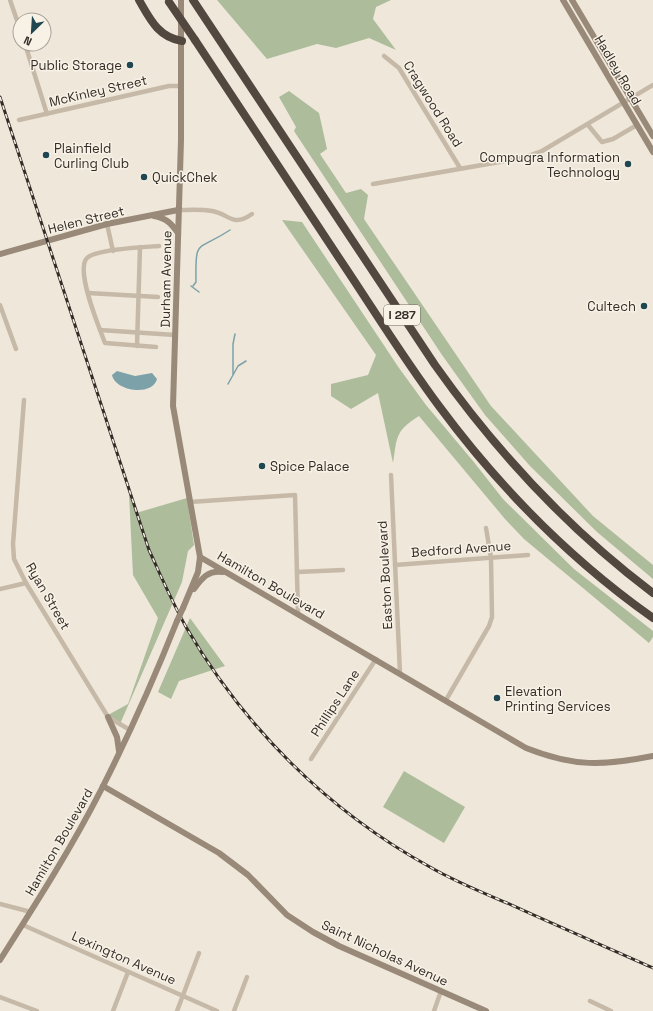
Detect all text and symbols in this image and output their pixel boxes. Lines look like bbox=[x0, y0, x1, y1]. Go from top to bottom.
north arrow bbox=[12, 12, 52, 52]
street label: Hadley Road bbox=[591, 32, 645, 108]
text: N bbox=[21, 33, 34, 49]
place label: Public Storage bbox=[31, 57, 122, 74]
street label: Cragwood Road bbox=[400, 58, 466, 150]
marker: Public Storage bbox=[125, 60, 135, 70]
street label: McKinley Street bbox=[47, 71, 149, 111]
place label: Plainfield Curling Club bbox=[54, 140, 129, 172]
place label: Compugra Information Technology bbox=[480, 149, 620, 181]
marker: Plainfield Curling Club bbox=[41, 150, 51, 160]
marker: Compugra Information Technology bbox=[623, 159, 633, 169]
place label: QuickChek bbox=[152, 169, 218, 186]
marker: QuickChek bbox=[139, 172, 149, 182]
street label: Helen Street bbox=[46, 202, 126, 238]
street label: Durham Avenue bbox=[157, 230, 175, 328]
place label: Cultech bbox=[587, 298, 636, 315]
marker: Cultech bbox=[639, 301, 649, 311]
road number: I 287 bbox=[384, 305, 420, 325]
place label: Spice Palace bbox=[270, 458, 349, 475]
marker: Spice Palace bbox=[257, 461, 267, 471]
street label: Easton Boulevard bbox=[374, 520, 396, 630]
street label: Bedford Avenue bbox=[410, 537, 512, 561]
street label: Hamilton Boulevard bbox=[214, 547, 328, 623]
street label: Ryan Street bbox=[22, 559, 74, 633]
street label: Phillips Lane bbox=[307, 666, 363, 740]
place label: Elevation Printing Services bbox=[505, 683, 611, 715]
marker: Elevation Printing Services bbox=[492, 693, 502, 703]
street label: Hamilton Boulevard bbox=[21, 785, 97, 899]
street label: Saint Nicholas Avenue bbox=[319, 916, 451, 990]
street label: Lexington Avenue bbox=[69, 927, 179, 989]

